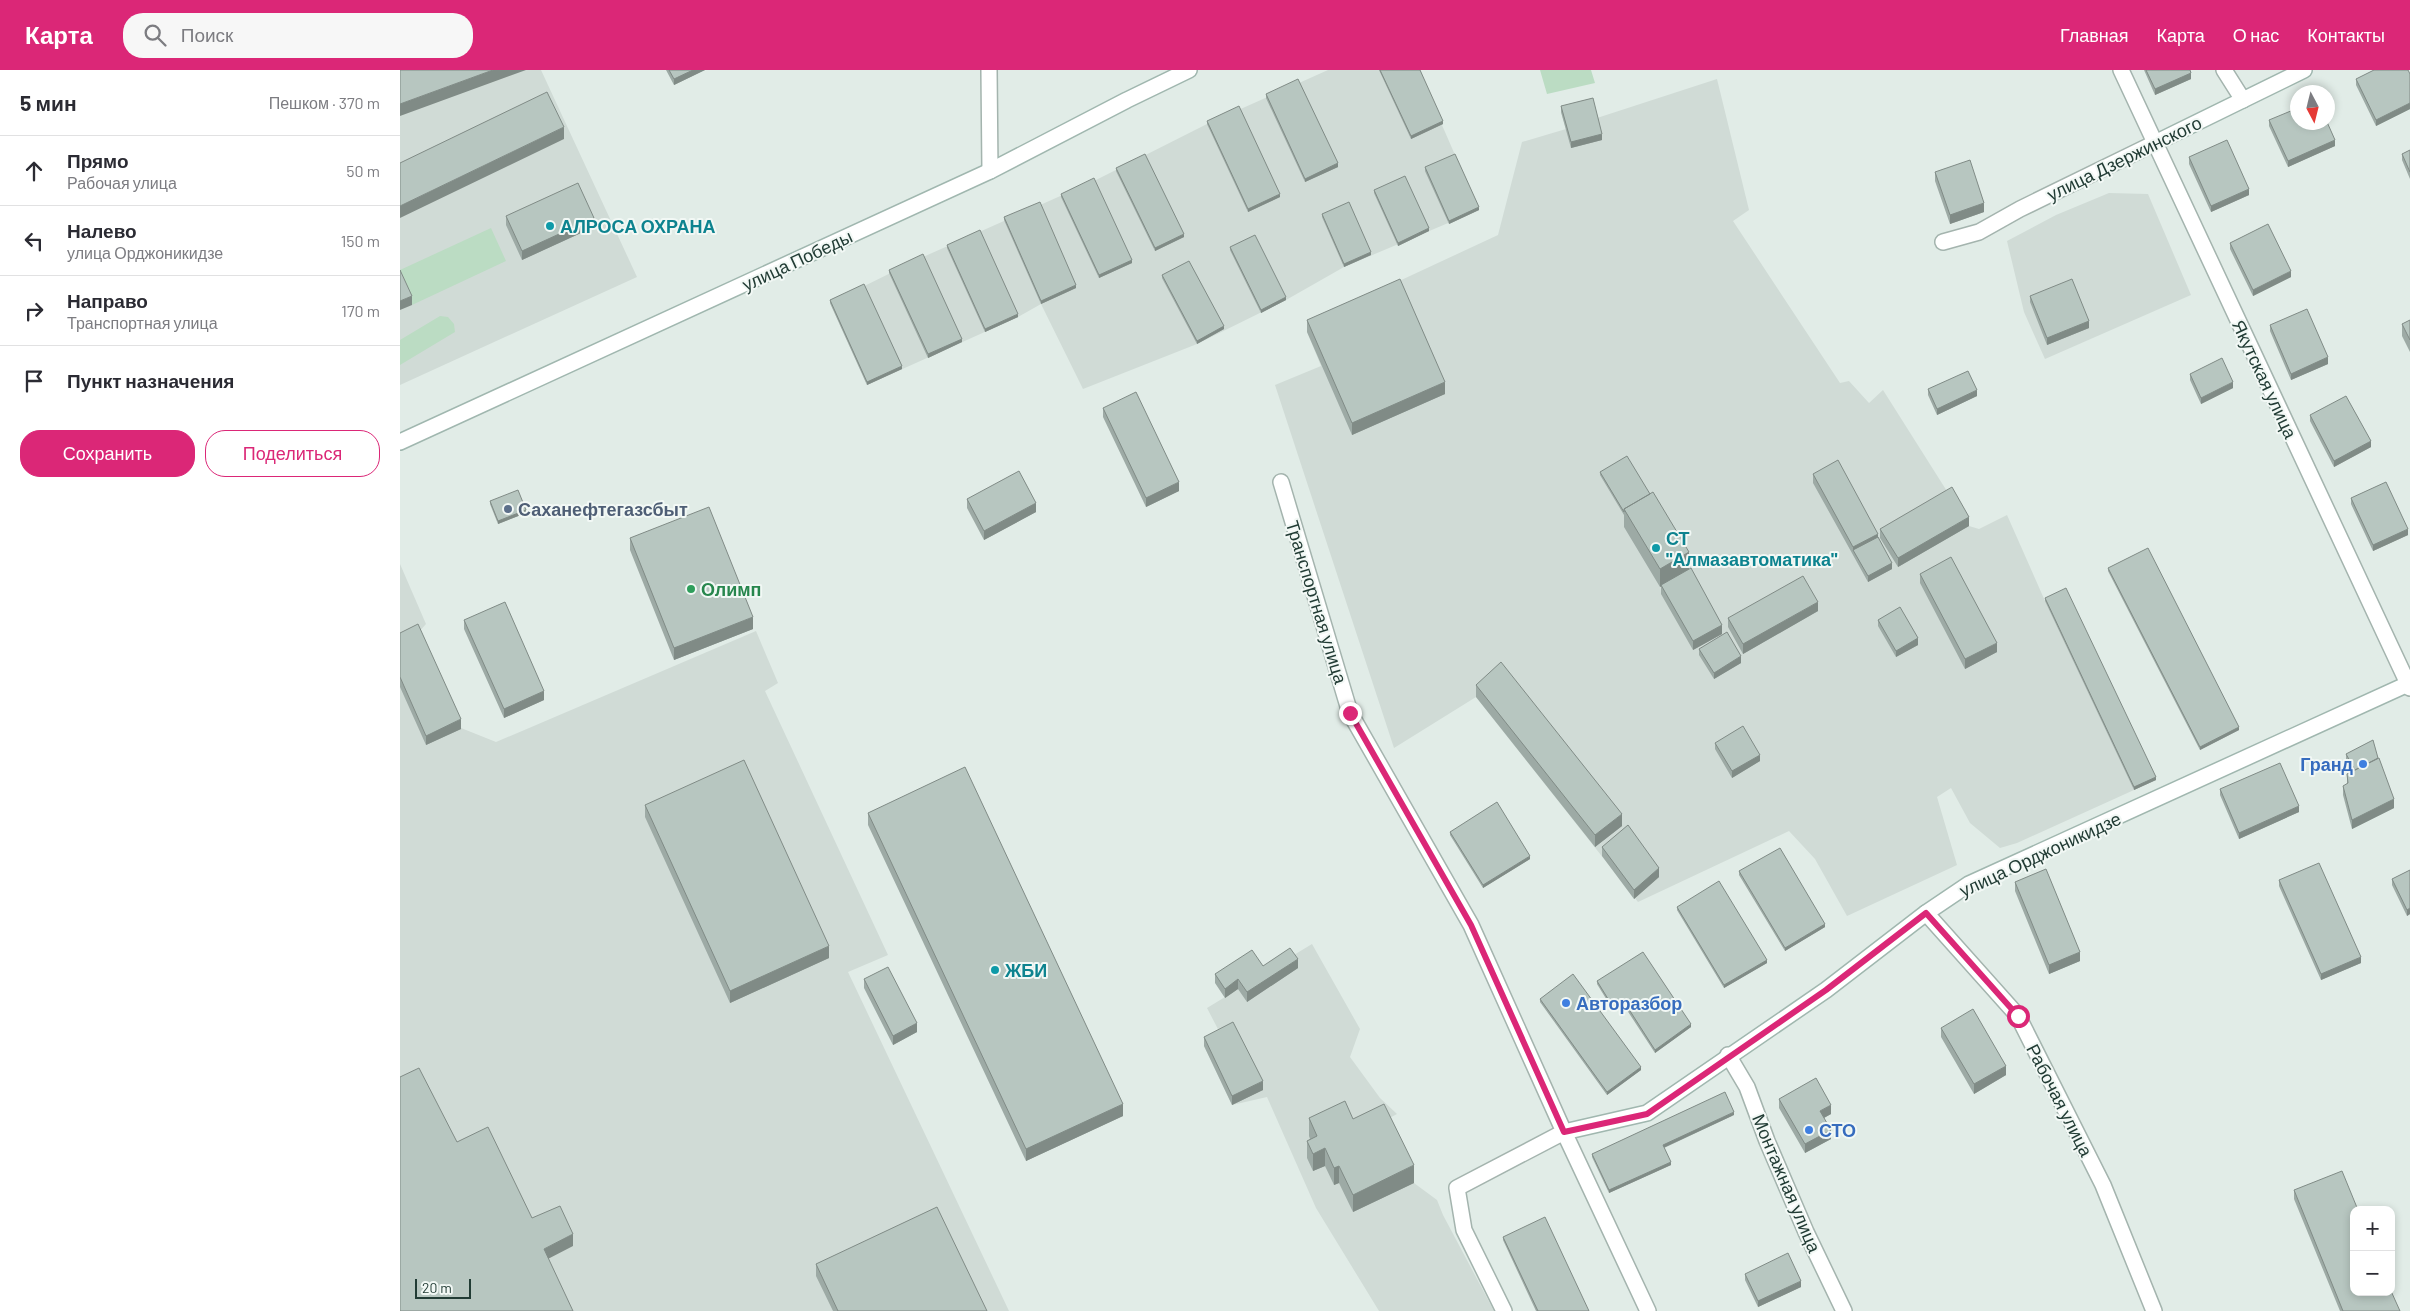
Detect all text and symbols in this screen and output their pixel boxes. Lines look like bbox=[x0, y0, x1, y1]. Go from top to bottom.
search box bbox=[123, 13, 473, 58]
text: Карта bbox=[25, 20, 93, 49]
icon: search bbox=[141, 21, 169, 49]
text: Поиск bbox=[181, 23, 233, 46]
text: Главная bbox=[2060, 24, 2129, 46]
text: Карта bbox=[2157, 24, 2205, 46]
text: О нас bbox=[2233, 24, 2279, 46]
text: Контакты bbox=[2307, 24, 2385, 46]
north arrow bbox=[2290, 85, 2335, 130]
text: 5 мин bbox=[20, 90, 77, 115]
text: Пешком · 370 m bbox=[269, 93, 380, 112]
street label: улица Дзержинского bbox=[2043, 111, 2205, 205]
text: Прямо bbox=[67, 149, 129, 172]
icon: ahead bbox=[20, 157, 48, 185]
text: 50 m bbox=[346, 161, 380, 180]
text: Рабочая улица bbox=[67, 173, 177, 192]
place label: АЛРОСА ОХРАНА bbox=[560, 215, 716, 237]
text: Налево bbox=[67, 219, 137, 242]
marker: АЛРОСА ОХРАНА bbox=[544, 220, 556, 232]
street label: улица Победы bbox=[738, 225, 856, 295]
icon: left bbox=[20, 227, 48, 255]
text: 150 m bbox=[341, 231, 380, 250]
text: улица Орджоникидзе bbox=[67, 243, 223, 262]
text: Направо bbox=[67, 289, 148, 312]
icon: right bbox=[20, 297, 48, 325]
text: 170 m bbox=[341, 301, 380, 320]
text: Транспортная улица bbox=[67, 313, 218, 332]
street label: Якутская улица bbox=[2228, 316, 2302, 443]
icon: arrive bbox=[20, 367, 48, 395]
text: Пункт назначения bbox=[67, 369, 234, 392]
button: Сохранить bbox=[20, 430, 195, 477]
button: Поделиться bbox=[205, 430, 380, 477]
place label: Саханефтегазсбыт bbox=[518, 498, 688, 520]
marker: Саханефтегазсбыт bbox=[502, 503, 514, 515]
street label: Транспортная улица bbox=[1282, 518, 1353, 687]
place label: СТ "Алмазавтоматика" bbox=[1666, 527, 1838, 570]
marker: СТ "Алмазавтоматика" bbox=[1650, 542, 1662, 554]
place label: Олимп bbox=[701, 578, 761, 600]
marker: Олимп bbox=[685, 583, 697, 595]
route end bbox=[1339, 702, 1362, 725]
place label: Гранд bbox=[2300, 753, 2354, 775]
marker: Гранд bbox=[2357, 758, 2369, 770]
street label: улица Орджоникидзе bbox=[1956, 807, 2124, 901]
place label: ЖБИ bbox=[1004, 959, 1047, 981]
marker: ЖБИ bbox=[989, 964, 1001, 976]
place label: Авторазбор bbox=[1576, 992, 1682, 1014]
marker: Авторазбор bbox=[1560, 997, 1572, 1009]
route start bbox=[2007, 1005, 2030, 1028]
street label: Рабочая улица bbox=[2022, 1040, 2098, 1161]
street label: Монтажная улица bbox=[1748, 1111, 1826, 1256]
place label: СТО bbox=[1819, 1119, 1856, 1141]
marker: СТО bbox=[1803, 1124, 1815, 1136]
map controls bbox=[2350, 1206, 2395, 1296]
button: + bbox=[2350, 1206, 2395, 1251]
button: − bbox=[2350, 1251, 2395, 1296]
scale bar bbox=[415, 1276, 471, 1299]
text: 20 m bbox=[422, 1279, 452, 1296]

